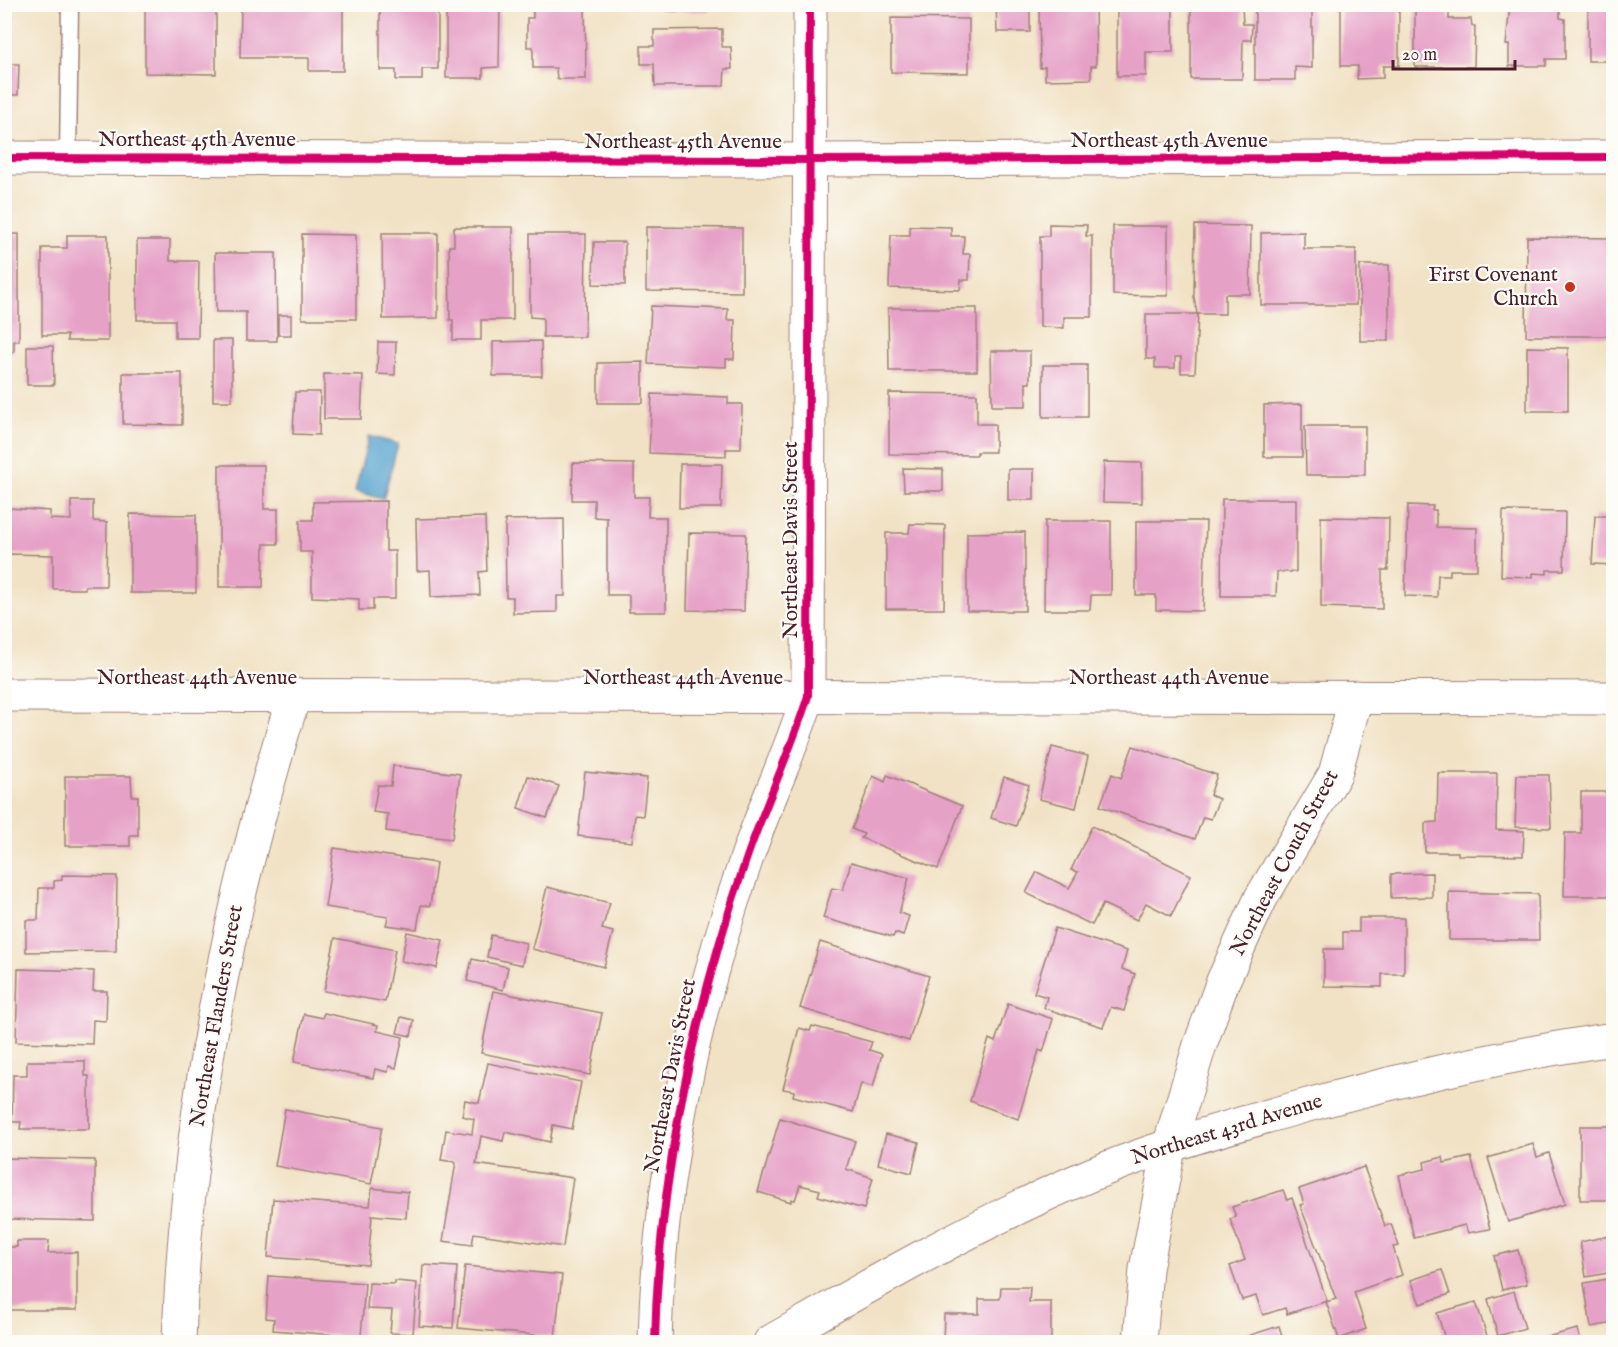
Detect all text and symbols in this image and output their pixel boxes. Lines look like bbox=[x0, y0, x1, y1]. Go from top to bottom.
scale bar bbox=[1393, 33, 1514, 71]
text: 20 m bbox=[1402, 44, 1437, 67]
street label: Northeast 45th Avenue bbox=[98, 127, 296, 154]
street label: Northeast 45th Avenue bbox=[1070, 128, 1268, 155]
street label: Northeast 45th Avenue bbox=[584, 129, 782, 156]
place label: First Covenant Church bbox=[1429, 262, 1558, 313]
marker: First Covenant Church bbox=[1563, 280, 1577, 294]
street label: Northeast Davis Street bbox=[778, 441, 805, 639]
street label: Northeast 44th Avenue bbox=[97, 665, 298, 692]
street label: Northeast 44th Avenue bbox=[583, 665, 784, 692]
street label: Northeast 44th Avenue bbox=[1069, 665, 1270, 692]
street label: Northeast Couch Street bbox=[1225, 765, 1345, 961]
street label: Northeast Flanders Street bbox=[184, 903, 250, 1129]
street label: Northeast Davis Street bbox=[639, 976, 703, 1176]
street label: Northeast 43rd Avenue bbox=[1128, 1088, 1326, 1172]

